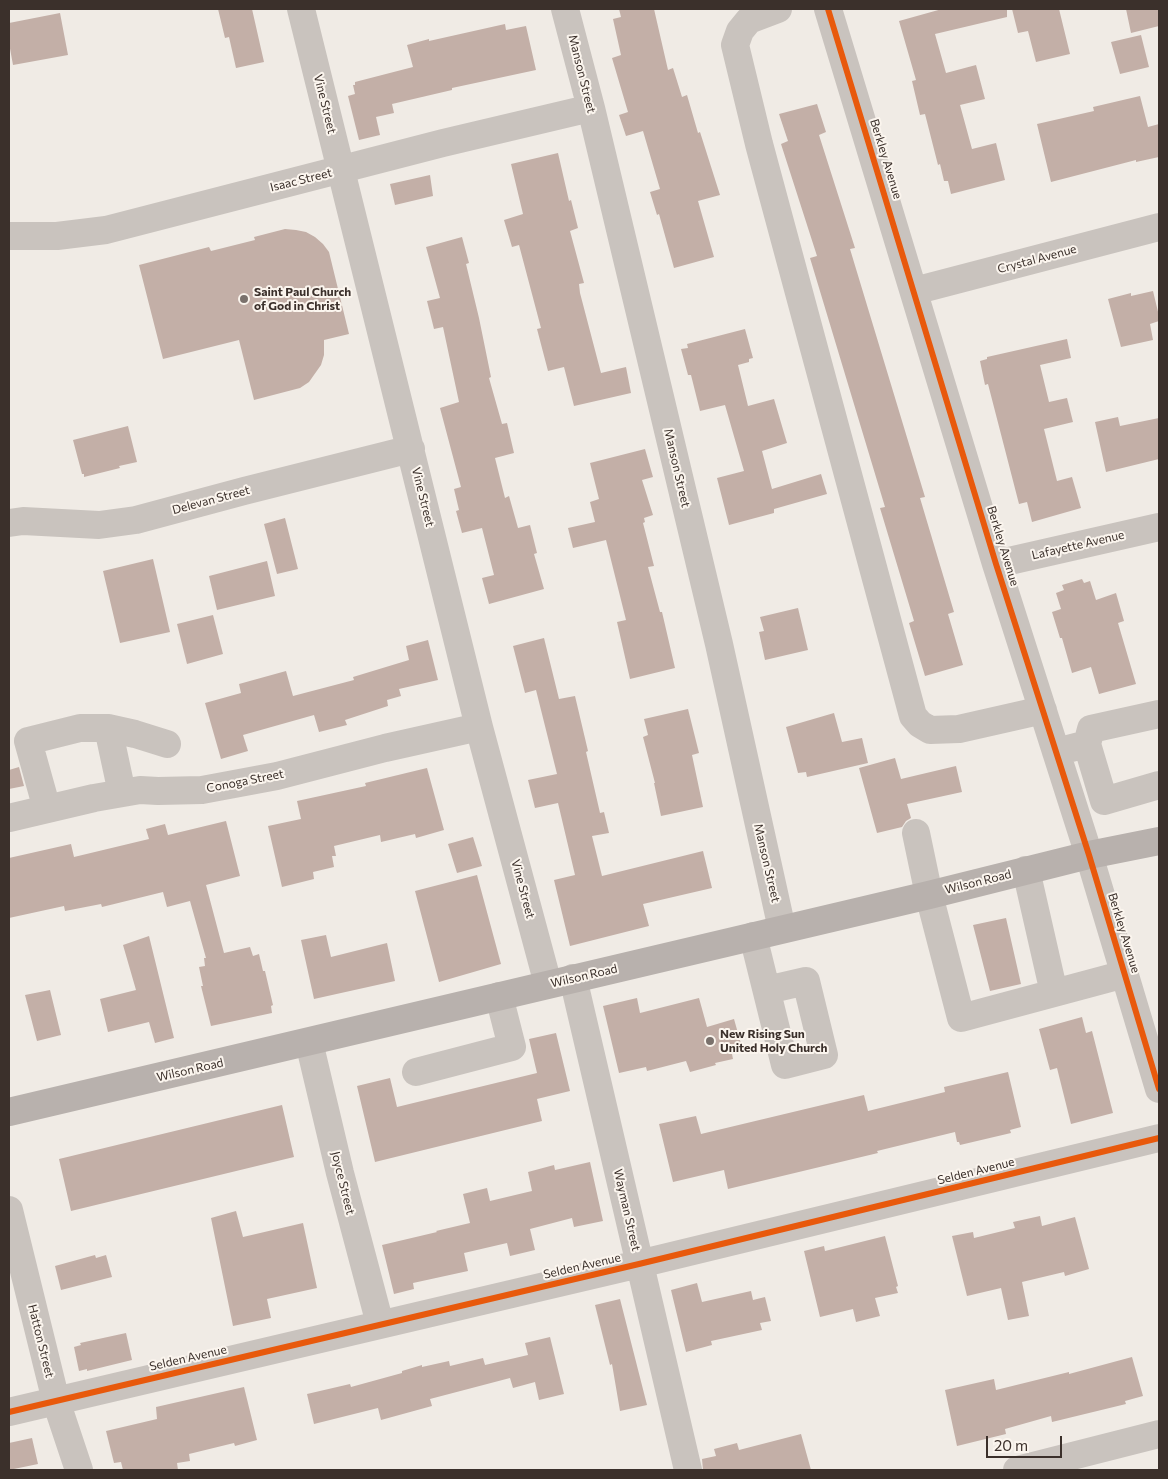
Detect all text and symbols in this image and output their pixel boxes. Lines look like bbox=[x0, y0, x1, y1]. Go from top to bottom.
street label: Manson Street bbox=[565, 33, 599, 115]
street label: Vine Street bbox=[311, 73, 339, 135]
street label: Berkley Avenue bbox=[867, 117, 905, 201]
street label: Isaac Street bbox=[268, 165, 334, 195]
street label: Crystal Avenue bbox=[996, 242, 1078, 276]
place label: Saint Paul Church of God in Christ bbox=[254, 285, 351, 313]
marker: Saint Paul Church of God in Christ bbox=[238, 293, 250, 305]
street label: Manson Street bbox=[661, 427, 693, 509]
street label: Vine Street bbox=[409, 466, 437, 528]
street label: Delevan Street bbox=[171, 483, 251, 517]
street label: Berkley Avenue bbox=[984, 504, 1022, 588]
street label: Lafayette Avenue bbox=[1030, 527, 1126, 563]
street label: Conoga Street bbox=[205, 766, 285, 796]
street label: Manson Street bbox=[751, 822, 783, 904]
street label: Vine Street bbox=[508, 858, 538, 920]
street label: Wilson Road bbox=[943, 867, 1013, 897]
street label: Berkley Avenue bbox=[1105, 891, 1143, 975]
street label: Wilson Road bbox=[549, 961, 619, 991]
place label: New Rising Sun United Holy Church bbox=[720, 1027, 828, 1055]
marker: New Rising Sun United Holy Church bbox=[704, 1035, 716, 1047]
street label: Wilson Road bbox=[155, 1055, 225, 1085]
street label: Joyce Street bbox=[328, 1150, 358, 1216]
street label: Selden Avenue bbox=[936, 1154, 1016, 1188]
street label: Wayman Street bbox=[611, 1168, 643, 1252]
street label: Selden Avenue bbox=[542, 1250, 622, 1282]
street label: Hatton Street bbox=[25, 1303, 57, 1379]
street label: Selden Avenue bbox=[148, 1342, 228, 1374]
scale bar bbox=[988, 1426, 1064, 1458]
text: 20 m bbox=[994, 1436, 1028, 1454]

